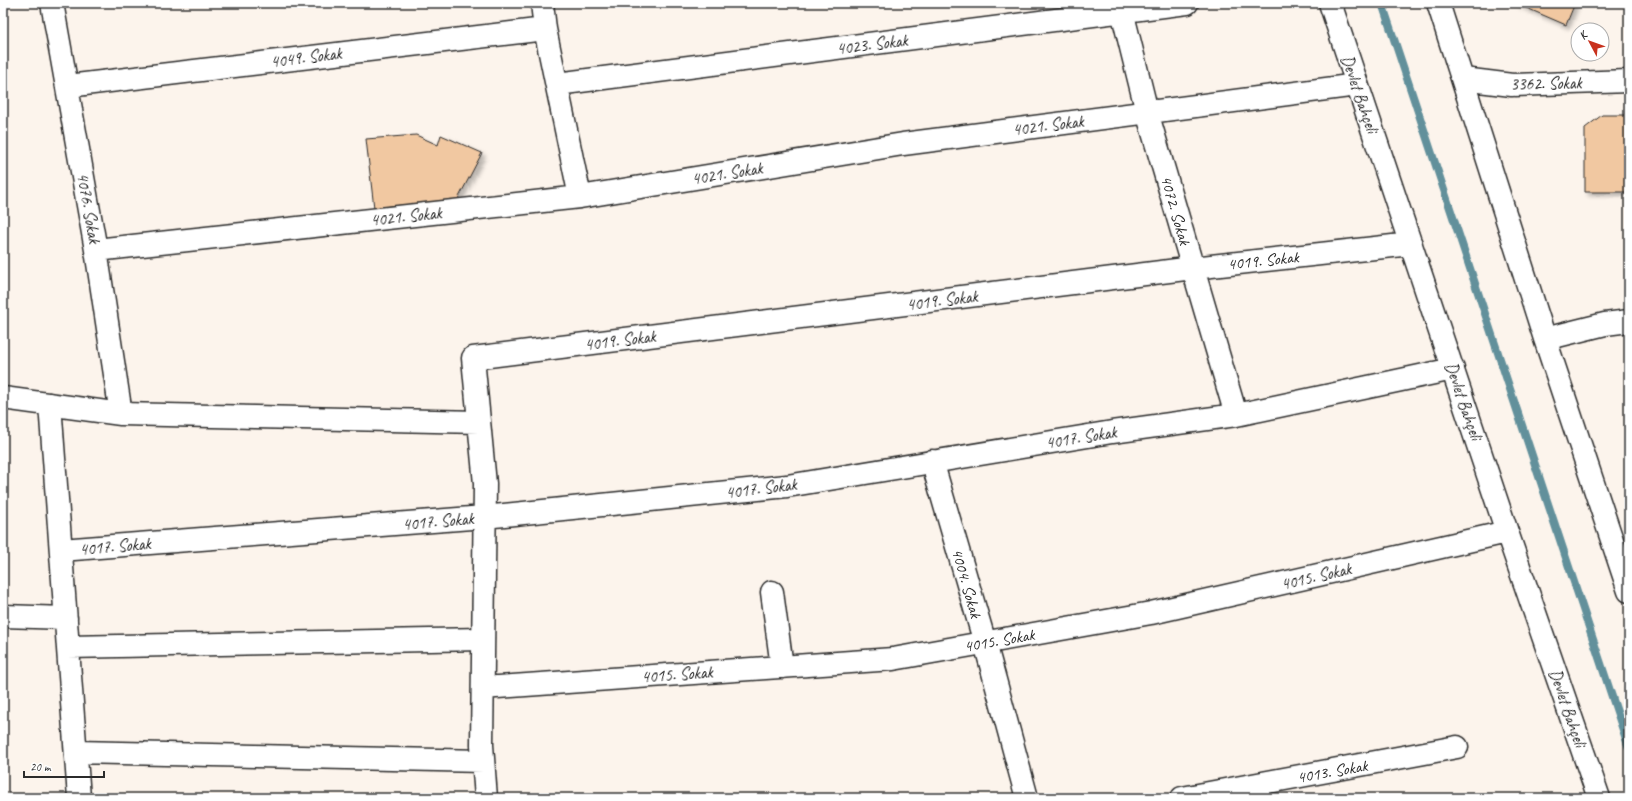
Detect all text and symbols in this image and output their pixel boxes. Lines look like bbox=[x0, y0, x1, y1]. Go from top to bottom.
north arrow bbox=[1570, 22, 1610, 62]
text: K bbox=[1575, 27, 1591, 42]
street label: 4023. Sokak bbox=[835, 30, 911, 59]
street label: 4049. Sokak bbox=[269, 43, 345, 72]
street label: Devlet Bahçeli bbox=[1336, 53, 1383, 137]
street label: 3362. Sokak bbox=[1510, 72, 1584, 95]
street label: 4021. Sokak bbox=[1011, 111, 1087, 140]
street label: 4021. Sokak bbox=[690, 157, 766, 189]
street label: 4076. Sokak bbox=[72, 171, 105, 247]
street label: 4072. Sokak bbox=[1156, 173, 1196, 249]
street label: 4021. Sokak bbox=[369, 202, 444, 231]
street label: 4019. Sokak bbox=[1226, 246, 1301, 275]
street label: 4019. Sokak bbox=[905, 286, 981, 315]
street label: 4019. Sokak bbox=[583, 326, 659, 355]
street label: Devlet Bahçeli bbox=[1440, 360, 1487, 444]
street label: 4017. Sokak bbox=[1044, 421, 1120, 453]
street label: 4017. Sokak bbox=[724, 474, 800, 503]
street label: 4017. Sokak bbox=[402, 508, 476, 535]
street label: 4017. Sokak bbox=[79, 533, 153, 560]
street label: 4004. Sokak bbox=[947, 546, 987, 622]
street label: 4015. Sokak bbox=[1279, 558, 1355, 595]
street label: 4015. Sokak bbox=[962, 624, 1038, 657]
street label: 4015. Sokak bbox=[641, 661, 715, 687]
street label: Devlet Bahçeli bbox=[1544, 667, 1591, 751]
scale bar bbox=[24, 753, 104, 779]
street label: 4013. Sokak bbox=[1295, 755, 1371, 788]
text: 20 m bbox=[30, 759, 52, 775]

